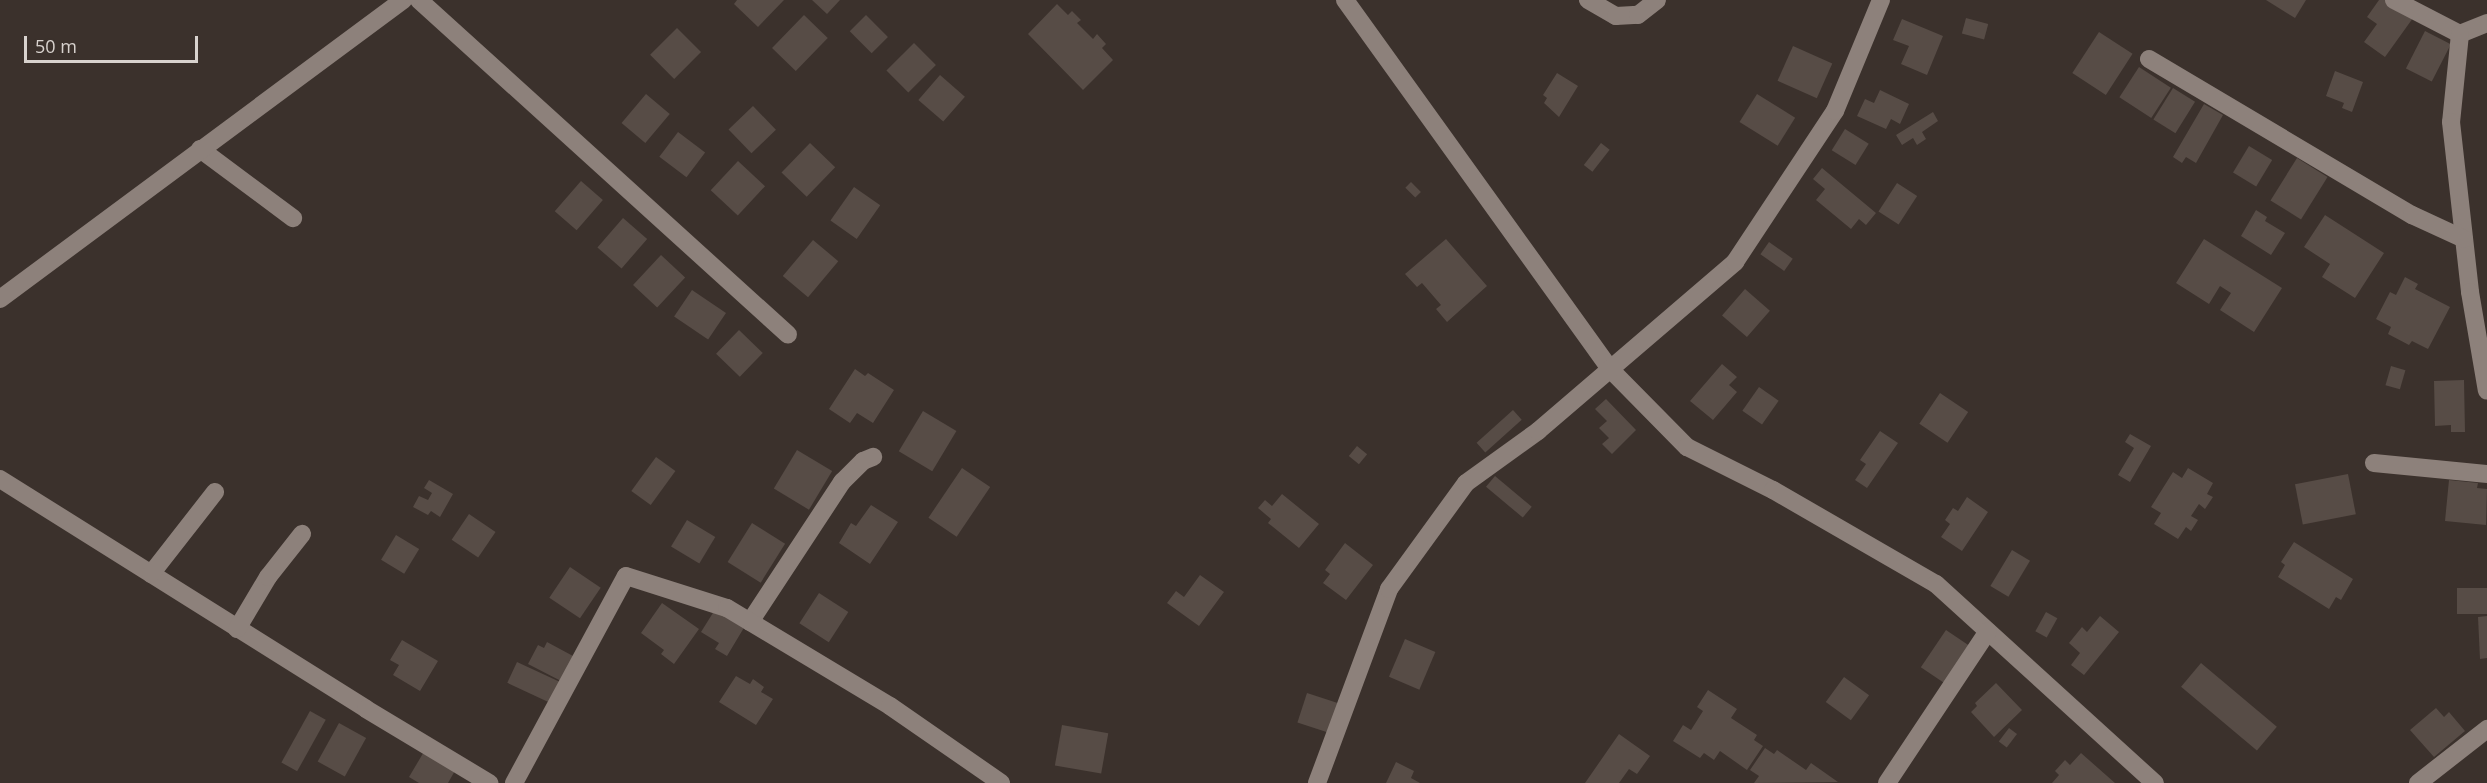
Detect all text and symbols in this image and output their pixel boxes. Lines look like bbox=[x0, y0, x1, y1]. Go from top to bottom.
scale bar bbox=[27, 24, 201, 62]
text: 50 m bbox=[35, 34, 77, 58]

